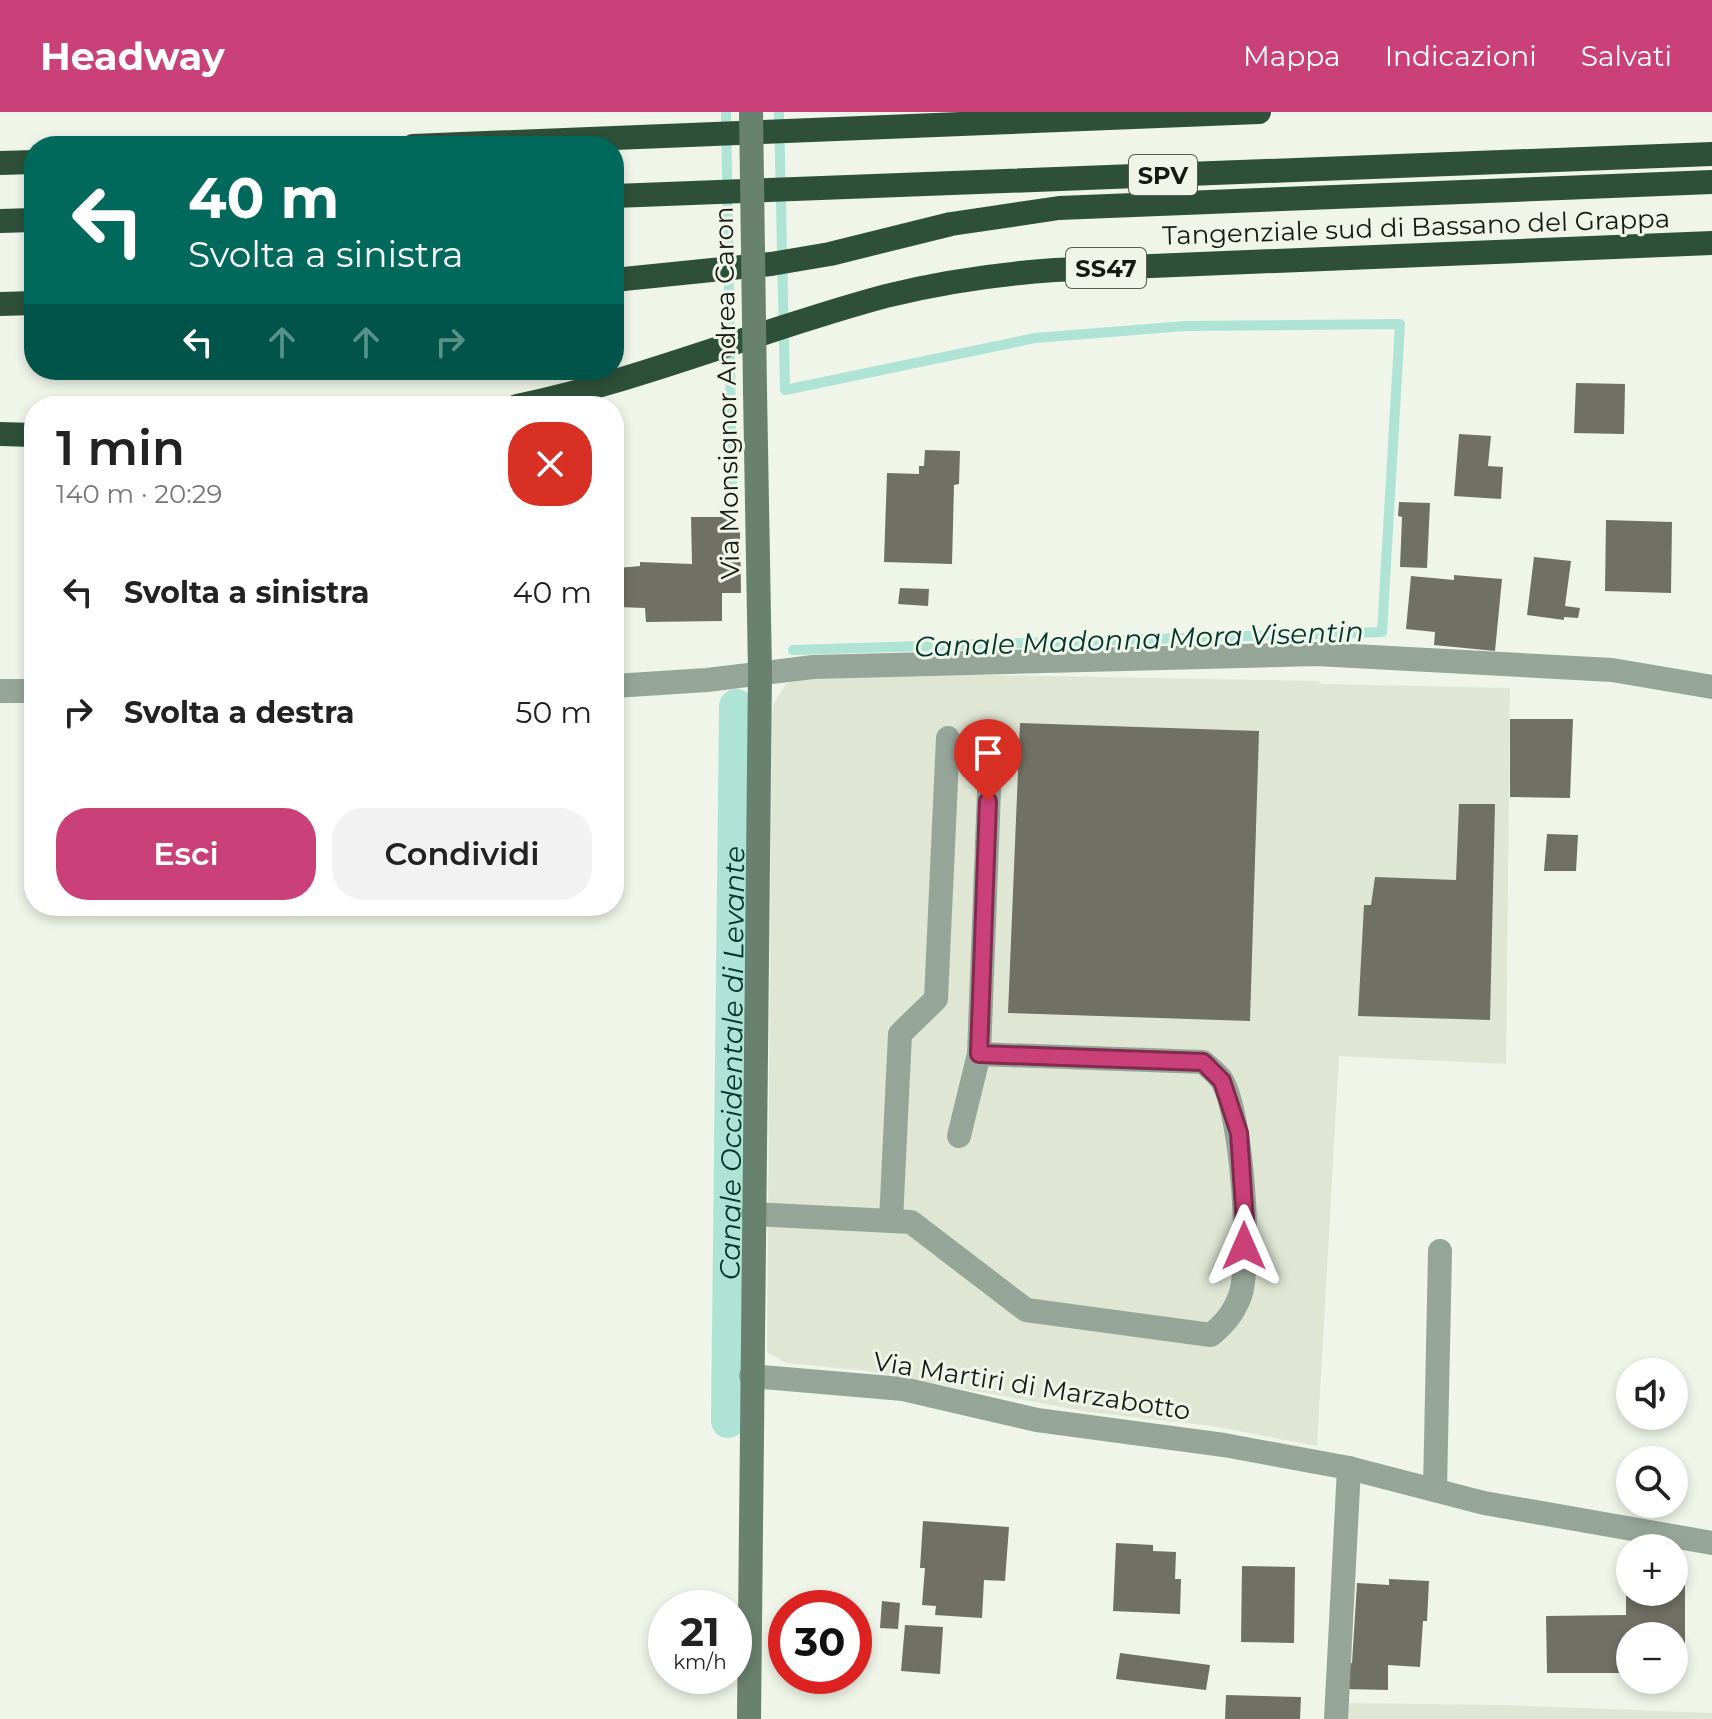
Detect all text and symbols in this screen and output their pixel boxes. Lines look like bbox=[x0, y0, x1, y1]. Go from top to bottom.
text: Headway bbox=[40, 33, 225, 80]
text: Mappa bbox=[1243, 39, 1341, 73]
text: Indicazioni bbox=[1385, 39, 1537, 73]
text: Salvati bbox=[1581, 39, 1672, 73]
road number: SPV bbox=[1129, 155, 1197, 195]
text: 40 m bbox=[188, 164, 339, 232]
icon: left bbox=[56, 168, 160, 272]
street label: Tangenziale sud di Bassano del Grappa bbox=[1162, 202, 1670, 252]
street label: Via Monsignor Andrea Caron bbox=[708, 206, 746, 580]
text: Svolta a sinistra bbox=[188, 232, 464, 276]
road number: SS47 bbox=[1066, 248, 1146, 288]
icon: left bbox=[176, 320, 220, 364]
icon: ahead bbox=[260, 320, 304, 364]
icon: ahead bbox=[344, 320, 388, 364]
icon: right bbox=[428, 320, 472, 364]
text: 1 min bbox=[56, 419, 185, 477]
button: close bbox=[508, 422, 592, 506]
text: 140 m · 20:29 bbox=[56, 478, 222, 510]
icon: left bbox=[56, 570, 100, 614]
text: Svolta a sinistra bbox=[124, 574, 370, 611]
text: 40 m bbox=[513, 574, 592, 611]
water label: Canale Madonna Mora Visentin bbox=[914, 614, 1364, 664]
icon: right bbox=[56, 690, 100, 734]
text: Svolta a destra bbox=[124, 694, 354, 731]
text: 50 m bbox=[515, 694, 592, 731]
pin bbox=[954, 719, 1022, 801]
icon: arrive bbox=[966, 731, 1010, 775]
button: Esci bbox=[56, 808, 316, 900]
button: Condividi bbox=[332, 808, 592, 900]
water label: Canale Occidentale di Levante bbox=[713, 846, 751, 1280]
position arrow bbox=[1202, 1204, 1286, 1288]
street label: Via Martiri di Marzabotto bbox=[871, 1345, 1193, 1427]
map controls bbox=[1616, 1358, 1688, 1694]
button: sound bbox=[1616, 1358, 1688, 1430]
button: search bbox=[1616, 1446, 1688, 1518]
button: + bbox=[1616, 1534, 1688, 1606]
speed limit sign: 30 bbox=[768, 1590, 872, 1694]
text: 21 bbox=[680, 1607, 720, 1656]
button: − bbox=[1616, 1622, 1688, 1694]
text: km/h bbox=[673, 1650, 727, 1674]

